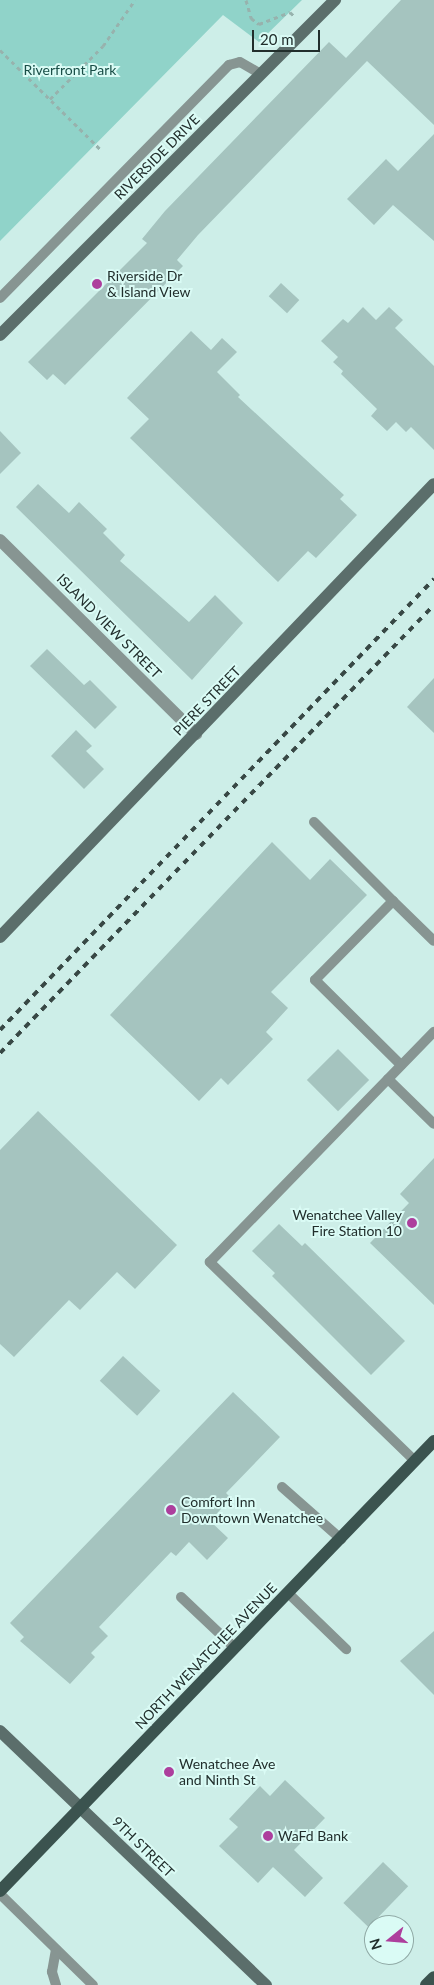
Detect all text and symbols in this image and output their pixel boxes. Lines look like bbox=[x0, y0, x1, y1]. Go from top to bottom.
scale bar bbox=[254, 20, 322, 52]
text: 20 m bbox=[260, 30, 294, 48]
park label: Riverfront Park bbox=[24, 62, 116, 78]
street label: RIVERSIDE DRIVE bbox=[111, 111, 203, 203]
place label: Riverside Dr & Island View bbox=[107, 268, 191, 300]
marker: Riverside Dr & Island View bbox=[91, 278, 103, 290]
street label: ISLAND VIEW STREET bbox=[53, 570, 165, 682]
street label: PIERE STREET bbox=[170, 663, 244, 739]
place label: Wenatchee Valley Fire Station 10 bbox=[292, 1207, 402, 1240]
marker: Wenatchee Valley Fire Station 10 bbox=[406, 1217, 418, 1229]
place label: Comfort Inn Downtown Wenatchee bbox=[181, 1494, 323, 1526]
marker: Comfort Inn Downtown Wenatchee bbox=[165, 1504, 177, 1516]
street label: NORTH WENATCHEE AVENUE bbox=[131, 1579, 281, 1733]
place label: Wenatchee Ave and Ninth St bbox=[179, 1756, 276, 1788]
marker: Wenatchee Ave and Ninth St bbox=[163, 1766, 175, 1778]
street label: 9TH STREET bbox=[108, 1813, 178, 1881]
place label: WaFd Bank bbox=[278, 1828, 348, 1844]
marker: WaFd Bank bbox=[262, 1830, 274, 1842]
north arrow bbox=[364, 1915, 414, 1965]
text: N bbox=[365, 1937, 385, 1952]

